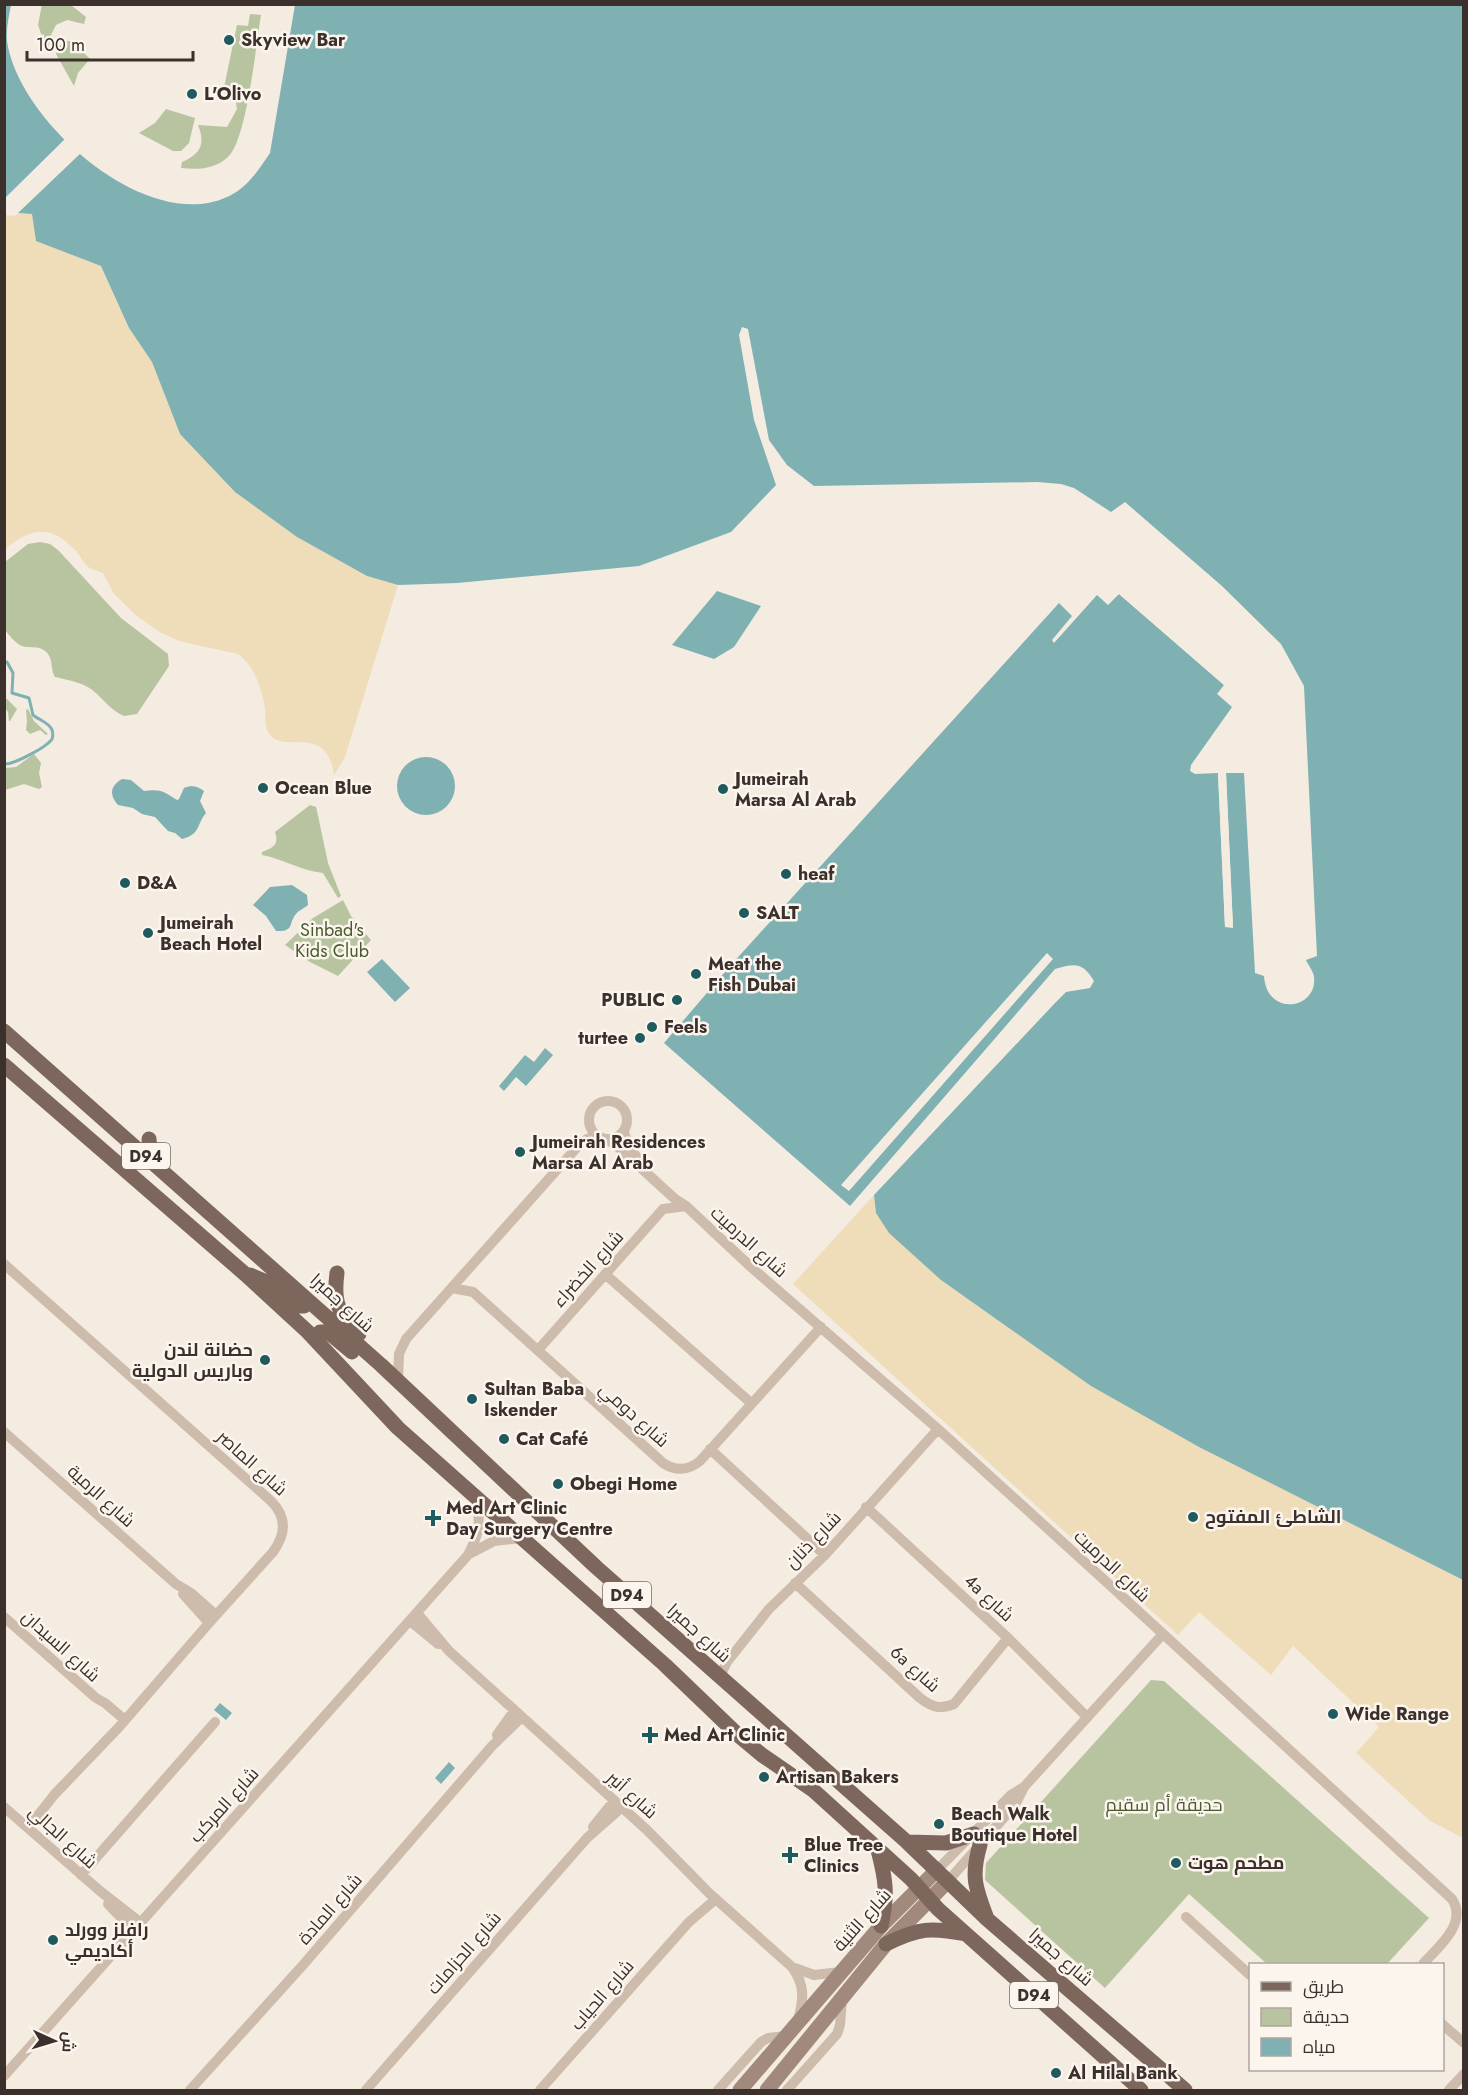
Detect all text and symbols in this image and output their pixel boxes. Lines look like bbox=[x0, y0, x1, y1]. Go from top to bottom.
scale bar bbox=[27, 24, 194, 62]
place label: Skyview Bar bbox=[241, 27, 346, 53]
text: 100 m bbox=[36, 32, 85, 58]
marker: Skyview Bar bbox=[222, 33, 236, 47]
place label: L'Olivo bbox=[204, 81, 262, 107]
marker: L'Olivo bbox=[185, 87, 199, 101]
place label: Jumeirah Marsa Al Arab bbox=[732, 766, 856, 813]
place label: Ocean Blue bbox=[275, 775, 372, 801]
marker: Ocean Blue bbox=[256, 781, 270, 795]
marker: Jumeirah Marsa Al Arab bbox=[716, 782, 730, 796]
place label: heaf bbox=[798, 861, 835, 887]
marker: heaf bbox=[779, 867, 793, 881]
place label: D&A bbox=[137, 870, 178, 896]
marker: D&A bbox=[118, 876, 132, 890]
place label: SALT bbox=[756, 900, 800, 926]
marker: SALT bbox=[737, 906, 751, 920]
place label: Jumeirah Beach Hotel bbox=[157, 910, 262, 957]
park label: Sinbad's Kids Club bbox=[295, 917, 369, 964]
marker: Jumeirah Beach Hotel bbox=[141, 926, 155, 940]
place label: Meat the Fish Dubai bbox=[708, 951, 796, 998]
marker: Meat the Fish Dubai bbox=[689, 967, 703, 981]
place label: PUBLIC bbox=[601, 987, 665, 1013]
marker: PUBLIC bbox=[670, 993, 684, 1007]
place label: Feels bbox=[664, 1014, 707, 1040]
marker: Feels bbox=[645, 1020, 659, 1034]
place label: turtee bbox=[578, 1025, 628, 1051]
marker: turtee bbox=[633, 1031, 647, 1045]
place label: Jumeirah Residences Marsa Al Arab bbox=[529, 1129, 705, 1176]
road number: D94 bbox=[122, 1143, 170, 1169]
marker: Jumeirah Residences Marsa Al Arab bbox=[513, 1145, 527, 1159]
street label: شارع الدرميت bbox=[705, 1200, 793, 1284]
street label: شارع الخضراء bbox=[546, 1225, 630, 1313]
street label: شارع جميرا bbox=[304, 1267, 380, 1339]
place label: حضانة لندن وباريس الدولية bbox=[132, 1337, 253, 1384]
marker: حضانة لندن وباريس الدولية bbox=[258, 1353, 272, 1367]
place label: Sultan Baba Iskender bbox=[484, 1376, 584, 1423]
street label: شارع دومي bbox=[593, 1376, 675, 1454]
marker: Sultan Baba Iskender bbox=[465, 1392, 479, 1406]
street label: شارع الماصر bbox=[210, 1424, 293, 1502]
place label: Cat Café bbox=[516, 1426, 588, 1452]
marker: Cat Café bbox=[497, 1432, 511, 1446]
street label: شارع الرمية bbox=[62, 1459, 140, 1533]
place label: Obegi Home bbox=[570, 1471, 677, 1497]
marker: Obegi Home bbox=[551, 1477, 565, 1491]
place label: Med Art Clinic Day Surgery Centre bbox=[446, 1495, 613, 1542]
place label: الشاطئ المفتوح bbox=[1205, 1504, 1341, 1530]
street label: شارع ذنان bbox=[779, 1505, 847, 1575]
marker: Med Art Clinic Day Surgery Centre bbox=[424, 1509, 442, 1527]
marker: الشاطئ المفتوح bbox=[1186, 1510, 1200, 1524]
street label: شارع الدرميت bbox=[1068, 1524, 1156, 1608]
street label: 4a شارع bbox=[958, 1568, 1020, 1628]
road number: D94 bbox=[603, 1582, 651, 1608]
street label: شارع جميرا bbox=[661, 1597, 737, 1669]
street label: شارع السيدان bbox=[16, 1604, 106, 1688]
street label: 6a شارع bbox=[884, 1639, 946, 1699]
place label: Wide Range bbox=[1345, 1701, 1449, 1727]
marker: Wide Range bbox=[1326, 1707, 1340, 1721]
place label: Med Art Clinic bbox=[664, 1722, 785, 1748]
marker: Med Art Clinic bbox=[641, 1726, 659, 1744]
street label: شارع المركب bbox=[183, 1762, 265, 1848]
street label: شارع أنير bbox=[600, 1764, 663, 1825]
place label: Artisan Bakers bbox=[775, 1764, 899, 1790]
marker: Artisan Bakers bbox=[757, 1770, 771, 1784]
park label: حديقة أم سقيم bbox=[1106, 1792, 1222, 1818]
street label: شارع الجالي bbox=[22, 1799, 103, 1876]
place label: Beach Walk Boutique Hotel bbox=[951, 1801, 1077, 1848]
marker: Beach Walk Boutique Hotel bbox=[932, 1817, 946, 1831]
place label: Blue Tree Clinics bbox=[804, 1832, 883, 1879]
marker: Blue Tree Clinics bbox=[781, 1846, 799, 1864]
place label: مطحم هوت bbox=[1188, 1850, 1284, 1876]
marker: مطحم هوت bbox=[1169, 1856, 1183, 1870]
street label: شارع المادة bbox=[292, 1868, 368, 1950]
street label: شارع الثنية bbox=[827, 1883, 897, 1957]
street label: شارع الحزامات bbox=[421, 1906, 507, 2000]
place label: رافلز وورلد أكاديمي bbox=[65, 1917, 148, 1966]
street label: شارع جميرا bbox=[1023, 1922, 1099, 1992]
marker: رافلز وورلد أكاديمي bbox=[46, 1933, 60, 1947]
street label: شارع الحياب bbox=[564, 1954, 640, 2036]
legend bbox=[1249, 1963, 1444, 2071]
text: طريق bbox=[1303, 1974, 1344, 2000]
road number: D94 bbox=[1010, 1982, 1058, 2008]
text: حديقة bbox=[1303, 2004, 1349, 2030]
north arrow bbox=[24, 2011, 84, 2071]
text: ش bbox=[56, 2031, 81, 2053]
text: مياه bbox=[1303, 2034, 1336, 2060]
place label: Al Hilal Bank bbox=[1067, 2060, 1178, 2086]
marker: Al Hilal Bank bbox=[1049, 2066, 1063, 2080]

